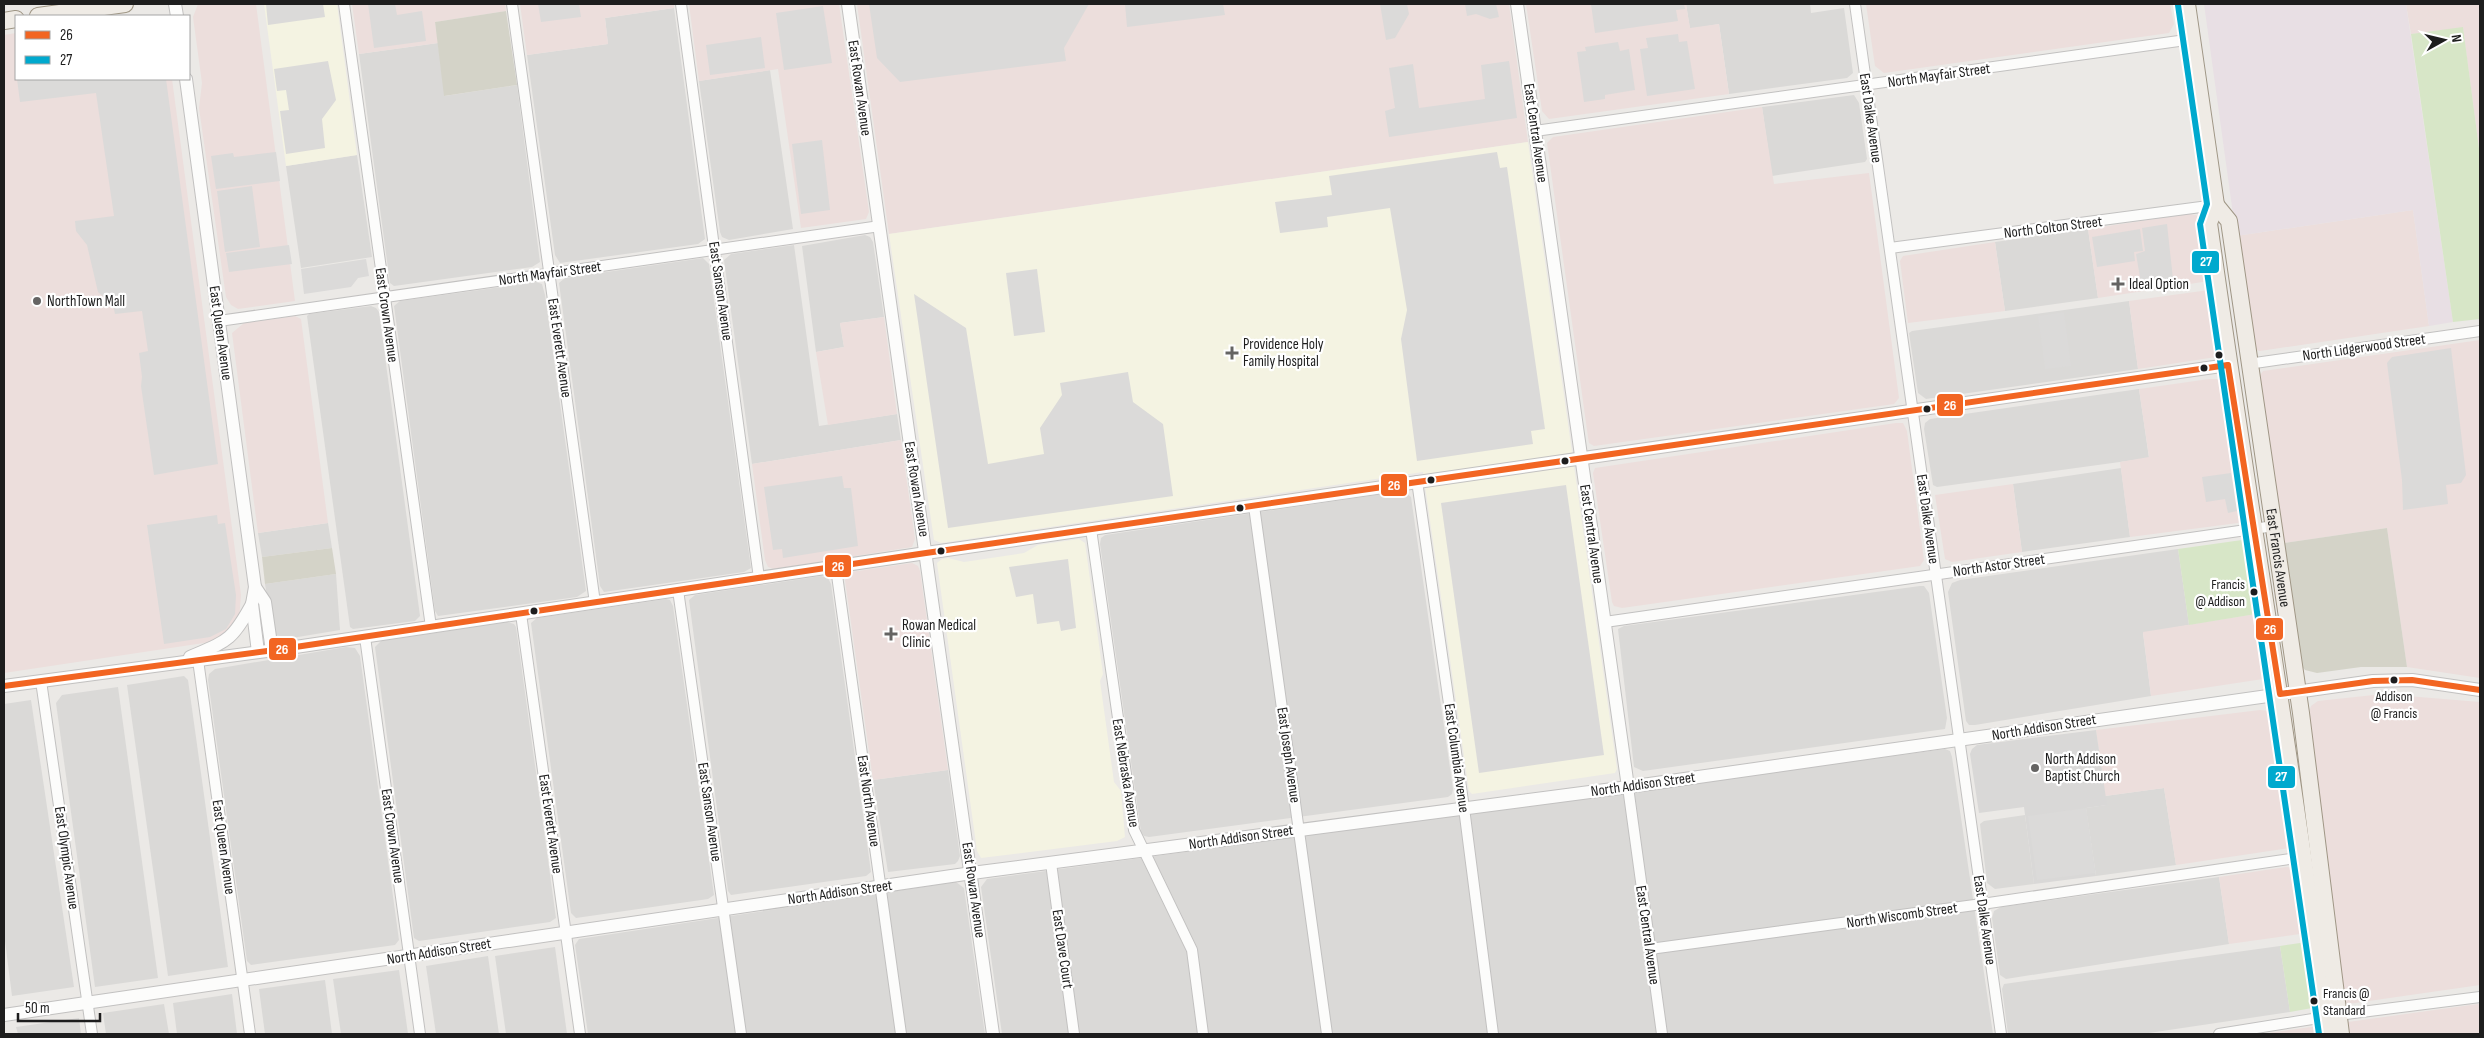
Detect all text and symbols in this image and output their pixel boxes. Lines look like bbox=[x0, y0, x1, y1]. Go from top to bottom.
legend bbox=[15, 15, 190, 80]
north arrow bbox=[2419, 15, 2469, 65]
text: 26 bbox=[60, 26, 73, 45]
text: N bbox=[2447, 33, 2465, 43]
street label: East Rowan Avenue bbox=[843, 39, 876, 137]
text: 27 bbox=[60, 51, 72, 70]
street label: North Mayfair Street bbox=[1887, 59, 1992, 92]
street label: East Dalke Avenue bbox=[1855, 72, 1886, 164]
street label: East Central Avenue bbox=[1519, 82, 1552, 184]
street label: North Colton Street bbox=[2003, 212, 2104, 243]
street label: East Sanson Avenue bbox=[704, 240, 737, 342]
line badge: 27 bbox=[2191, 250, 2220, 274]
text: 27 bbox=[2200, 253, 2213, 270]
street label: North Mayfair Street bbox=[498, 257, 603, 290]
street label: East Crown Avenue bbox=[370, 267, 403, 364]
place label: Ideal Option bbox=[2129, 275, 2189, 294]
marker: Ideal Option bbox=[2111, 277, 2125, 291]
street label: East Queen Avenue bbox=[204, 285, 237, 382]
place label: NorthTown Mall bbox=[47, 292, 125, 311]
marker: NorthTown Mall bbox=[31, 295, 43, 307]
street label: East Everett Avenue bbox=[543, 297, 576, 399]
street label: North Lidgerwood Street bbox=[2301, 329, 2427, 366]
place label: Providence Holy Family Hospital bbox=[1243, 335, 1324, 371]
marker: Providence Holy Family Hospital bbox=[1225, 346, 1239, 360]
unlabelled marker bbox=[2214, 350, 2224, 360]
unlabelled marker bbox=[2199, 363, 2209, 373]
line badge: 26 bbox=[1936, 393, 1964, 417]
text: 26 bbox=[1944, 397, 1957, 414]
unlabelled marker bbox=[1922, 404, 1932, 414]
street label: East Rowan Avenue bbox=[900, 440, 933, 538]
unlabelled marker bbox=[1560, 456, 1570, 466]
line badge: 26 bbox=[1380, 473, 1408, 497]
street label: East Dalke Avenue bbox=[1912, 473, 1943, 565]
unlabelled marker bbox=[1426, 475, 1436, 485]
text: 26 bbox=[1388, 477, 1401, 494]
street label: East Central Avenue bbox=[1575, 483, 1608, 585]
unlabelled marker bbox=[1235, 503, 1245, 513]
street label: East Francis Avenue bbox=[2261, 507, 2294, 608]
unlabelled marker bbox=[936, 546, 946, 556]
street label: North Astor Street bbox=[1952, 550, 2047, 581]
line badge: 26 bbox=[824, 554, 852, 578]
text: 26 bbox=[832, 558, 845, 575]
place label: Francis @ Addison bbox=[2195, 576, 2245, 610]
marker: Francis @ Addison bbox=[2249, 587, 2259, 597]
unlabelled marker bbox=[529, 606, 539, 616]
place label: Rowan Medical Clinic bbox=[902, 616, 976, 652]
line badge: 26 bbox=[2255, 617, 2284, 641]
text: 26 bbox=[2264, 621, 2277, 638]
marker: Rowan Medical Clinic bbox=[884, 627, 898, 641]
line badge: 26 bbox=[268, 637, 297, 661]
text: 26 bbox=[276, 641, 289, 658]
marker: Addison @ Francis bbox=[2389, 675, 2399, 685]
place label: Addison @ Francis bbox=[2371, 688, 2417, 722]
street label: East Columbia Avenue bbox=[1439, 702, 1474, 814]
street label: East Joseph Avenue bbox=[1272, 706, 1305, 804]
street label: North Addison Street bbox=[1991, 710, 2098, 745]
street label: East Nebraska Avenue bbox=[1108, 717, 1143, 829]
place label: North Addison Baptist Church bbox=[2045, 750, 2120, 786]
street label: East North Avenue bbox=[853, 754, 884, 848]
street label: East Sanson Avenue bbox=[693, 761, 726, 863]
marker: North Addison Baptist Church bbox=[2029, 762, 2041, 774]
line badge: 27 bbox=[2267, 765, 2296, 789]
street label: North Addison Street bbox=[1590, 768, 1697, 801]
text: 27 bbox=[2275, 768, 2288, 785]
street label: East Everett Avenue bbox=[534, 773, 567, 875]
street label: East Crown Avenue bbox=[376, 788, 409, 885]
street label: East Queen Avenue bbox=[207, 799, 240, 896]
street label: East Olympic Avenue bbox=[50, 805, 83, 911]
street label: North Addison Street bbox=[1188, 821, 1295, 854]
street label: East Rowan Avenue bbox=[957, 841, 990, 939]
street label: East Dalke Avenue bbox=[1969, 874, 2000, 966]
street label: North Addison Street bbox=[787, 876, 894, 909]
street label: East Central Avenue bbox=[1631, 884, 1664, 986]
street label: North Wiscomb Street bbox=[1845, 898, 1959, 933]
street label: East Dave Court bbox=[1048, 908, 1078, 990]
street label: North Addison Street bbox=[386, 934, 493, 969]
place label: Francis @ Standard bbox=[2323, 985, 2369, 1019]
scale bar bbox=[18, 990, 100, 1022]
marker: Francis @ Standard bbox=[2309, 996, 2319, 1006]
text: 50 m bbox=[25, 999, 50, 1018]

